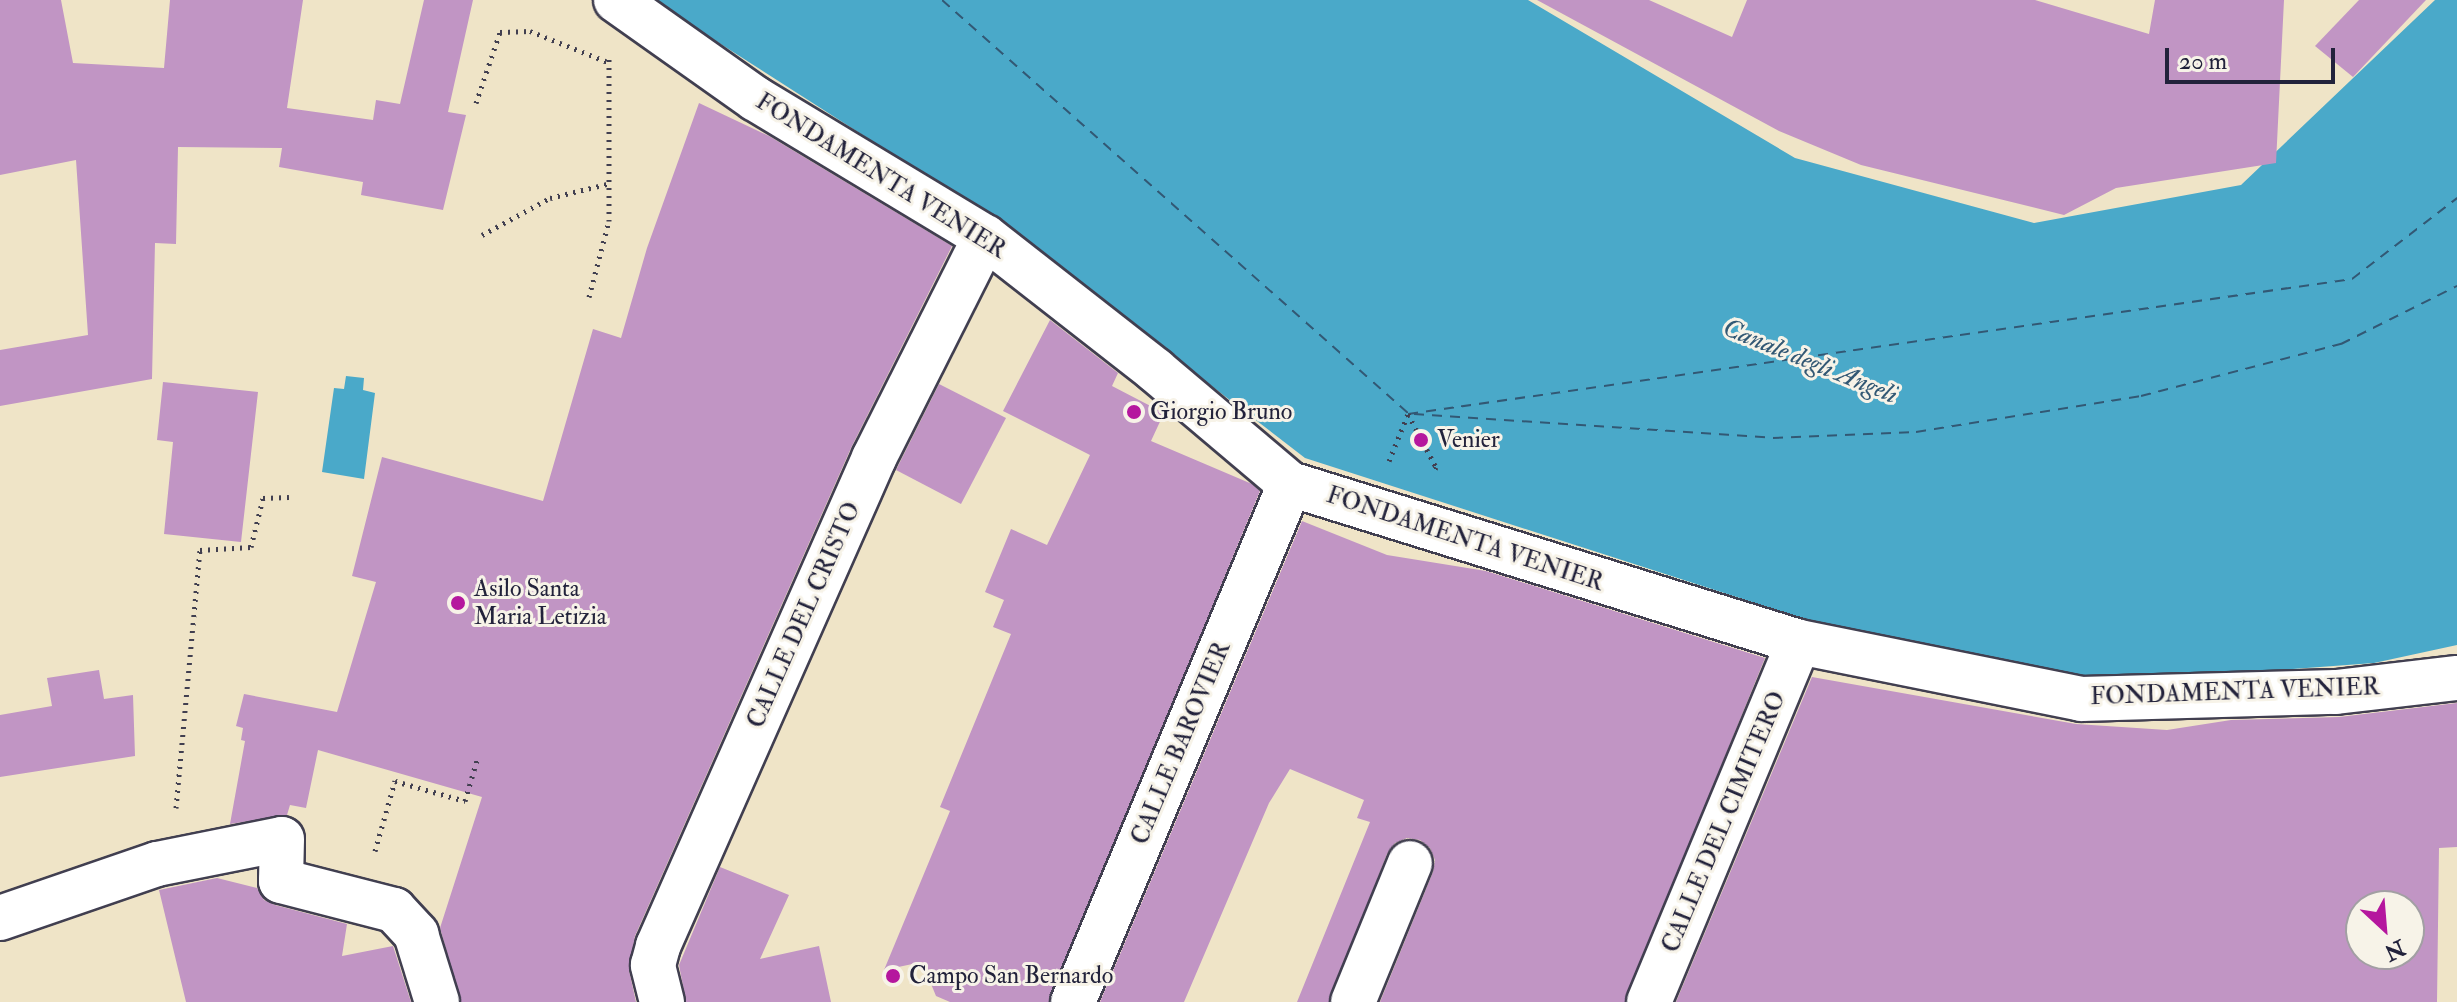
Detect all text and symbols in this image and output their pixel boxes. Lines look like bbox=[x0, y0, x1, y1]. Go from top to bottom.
scale bar bbox=[2169, 32, 2339, 82]
text: 20 m bbox=[2179, 46, 2227, 77]
street label: FONDAMENTA VENIER bbox=[751, 87, 1011, 265]
water label: Canale degli Angeli bbox=[1718, 313, 1902, 411]
place label: Giorgio Bruno bbox=[1150, 398, 1292, 426]
marker: Giorgio Bruno bbox=[1125, 403, 1143, 421]
place label: Venier bbox=[1437, 426, 1500, 454]
marker: Venier bbox=[1412, 431, 1430, 449]
street label: FONDAMENTA VENIER bbox=[1323, 481, 1607, 597]
street label: CALLE DEL CRISTO bbox=[741, 498, 867, 732]
place label: Asilo Santa Maria Letizia bbox=[474, 575, 607, 631]
marker: Asilo Santa Maria Letizia bbox=[449, 594, 467, 612]
street label: CALLE BAROVIER bbox=[1125, 637, 1237, 849]
street label: FONDAMENTA VENIER bbox=[2090, 673, 2380, 711]
street label: CALLE DEL CIMITERO bbox=[1656, 687, 1792, 957]
north arrow bbox=[2345, 890, 2425, 970]
text: N bbox=[2380, 933, 2410, 967]
place label: Campo San Bernardo bbox=[909, 962, 1113, 990]
marker: Campo San Bernardo bbox=[884, 967, 902, 985]

